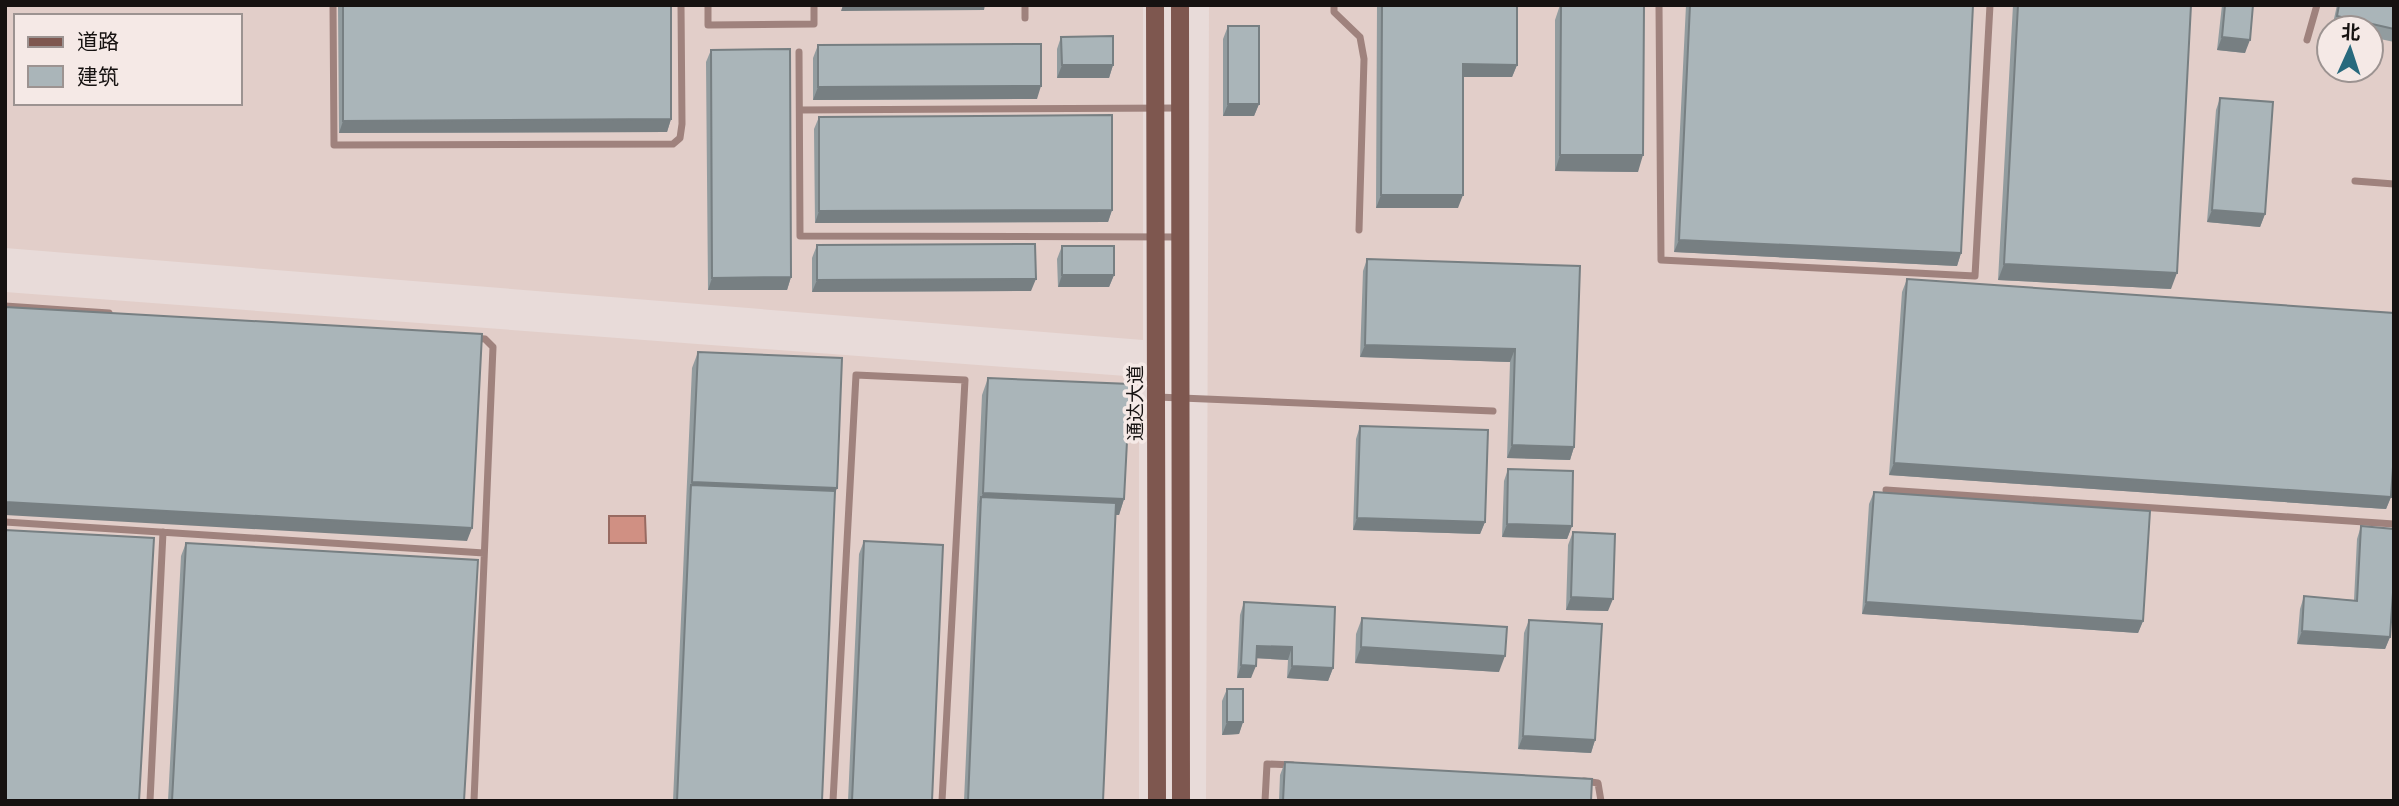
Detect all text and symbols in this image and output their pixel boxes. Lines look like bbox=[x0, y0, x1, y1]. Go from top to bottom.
legend bbox=[14, 14, 242, 105]
north arrow bbox=[2315, 14, 2385, 84]
text: 北 bbox=[2341, 19, 2361, 46]
text: 道路 bbox=[77, 27, 119, 55]
text: 建筑 bbox=[77, 62, 119, 90]
street label: 通达大道 bbox=[1122, 365, 1148, 441]

